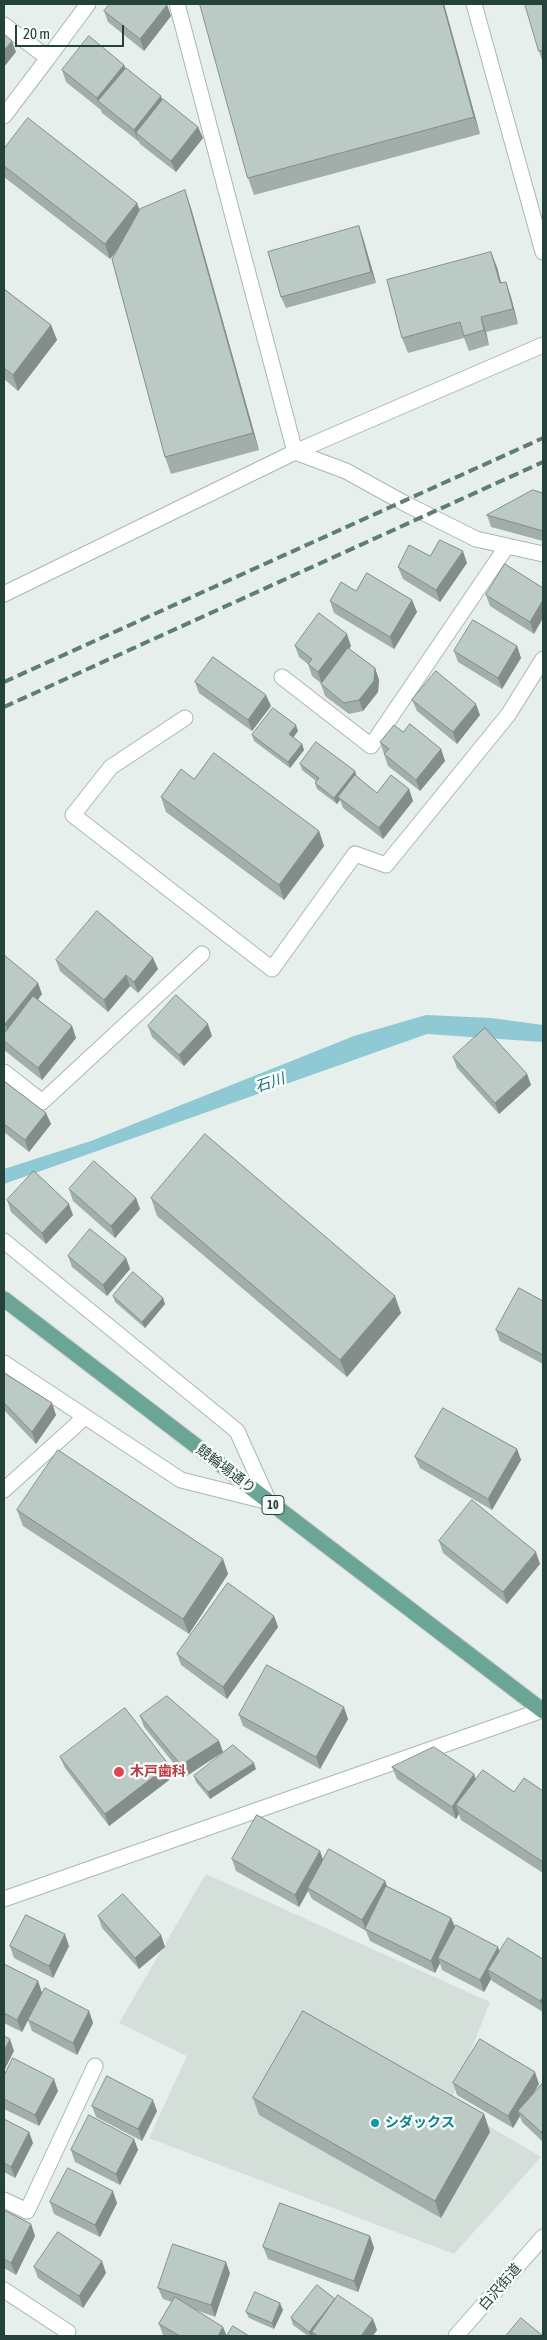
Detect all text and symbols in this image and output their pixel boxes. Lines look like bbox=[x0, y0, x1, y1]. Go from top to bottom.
scale bar bbox=[18, 15, 126, 47]
text: 20 m bbox=[23, 25, 50, 42]
water label: 石川 bbox=[253, 1070, 287, 1096]
street label: 競輪場通り bbox=[193, 1441, 259, 1497]
road number: 10 bbox=[262, 1496, 284, 1514]
place label: 木戸歯科 bbox=[130, 1764, 186, 1780]
marker: 木戸歯科 bbox=[112, 1765, 126, 1779]
place label: シダックス bbox=[385, 2115, 455, 2131]
marker: シダックス bbox=[369, 2117, 381, 2129]
street label: 白沢街道 bbox=[475, 2260, 525, 2314]

